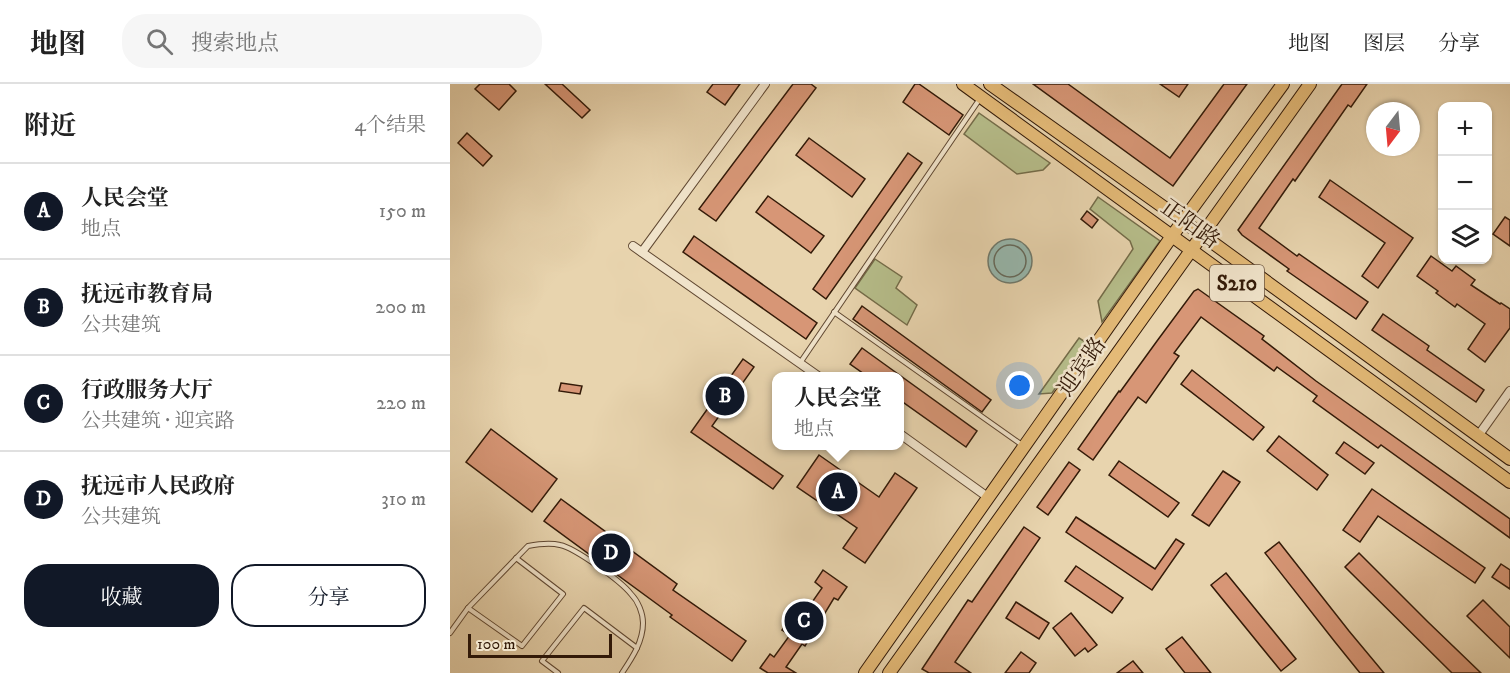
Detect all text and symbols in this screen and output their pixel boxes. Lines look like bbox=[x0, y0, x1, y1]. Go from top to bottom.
search box bbox=[122, 14, 542, 68]
icon: search bbox=[143, 25, 176, 58]
text: 地图 bbox=[30, 27, 86, 62]
text: 搜索地点 bbox=[191, 30, 279, 57]
text: 地图 bbox=[1288, 31, 1330, 57]
text: 图层 bbox=[1363, 31, 1405, 57]
text: 分享 bbox=[1438, 31, 1480, 57]
north arrow bbox=[1366, 102, 1420, 156]
map controls bbox=[1438, 102, 1492, 264]
button: + bbox=[1438, 102, 1492, 156]
text: 附近 bbox=[24, 110, 76, 143]
text: 4个结果 bbox=[354, 113, 426, 138]
button: − bbox=[1438, 156, 1492, 210]
text: 人民会堂 bbox=[81, 185, 169, 212]
street label: 正阳路 bbox=[1155, 194, 1225, 255]
text: A bbox=[37, 199, 50, 224]
text: 150 m bbox=[379, 199, 426, 224]
button: layers bbox=[1438, 210, 1492, 264]
text: 地点 bbox=[81, 217, 121, 242]
road number: S210 bbox=[1210, 265, 1264, 301]
text: 抚远市教育局 bbox=[81, 281, 213, 308]
text: B bbox=[37, 295, 50, 320]
text: 200 m bbox=[375, 295, 426, 320]
text: 公共建筑 bbox=[81, 313, 161, 338]
street label: 迎宾路 bbox=[1052, 332, 1112, 402]
your location bbox=[1005, 371, 1034, 400]
popup bbox=[772, 372, 904, 450]
pin: B bbox=[706, 374, 744, 418]
text: 行政服务大厅 bbox=[81, 377, 213, 404]
text: 人民会堂 bbox=[794, 385, 882, 412]
text: C bbox=[37, 391, 50, 416]
text: 220 m bbox=[376, 391, 426, 416]
text: 公共建筑 · 迎宾路 bbox=[81, 409, 234, 434]
text: 地点 bbox=[794, 417, 834, 442]
pin: A bbox=[818, 470, 858, 514]
text: 抚远市人民政府 bbox=[81, 473, 235, 500]
text: D bbox=[36, 487, 51, 512]
text: 310 m bbox=[381, 487, 426, 512]
text: 公共建筑 bbox=[81, 505, 161, 530]
pin: D bbox=[592, 530, 630, 576]
button: 收藏 bbox=[24, 564, 219, 627]
button: 分享 bbox=[231, 564, 426, 627]
pin: C bbox=[784, 598, 824, 644]
scale bar bbox=[468, 631, 612, 658]
text: 100 m bbox=[477, 634, 516, 654]

